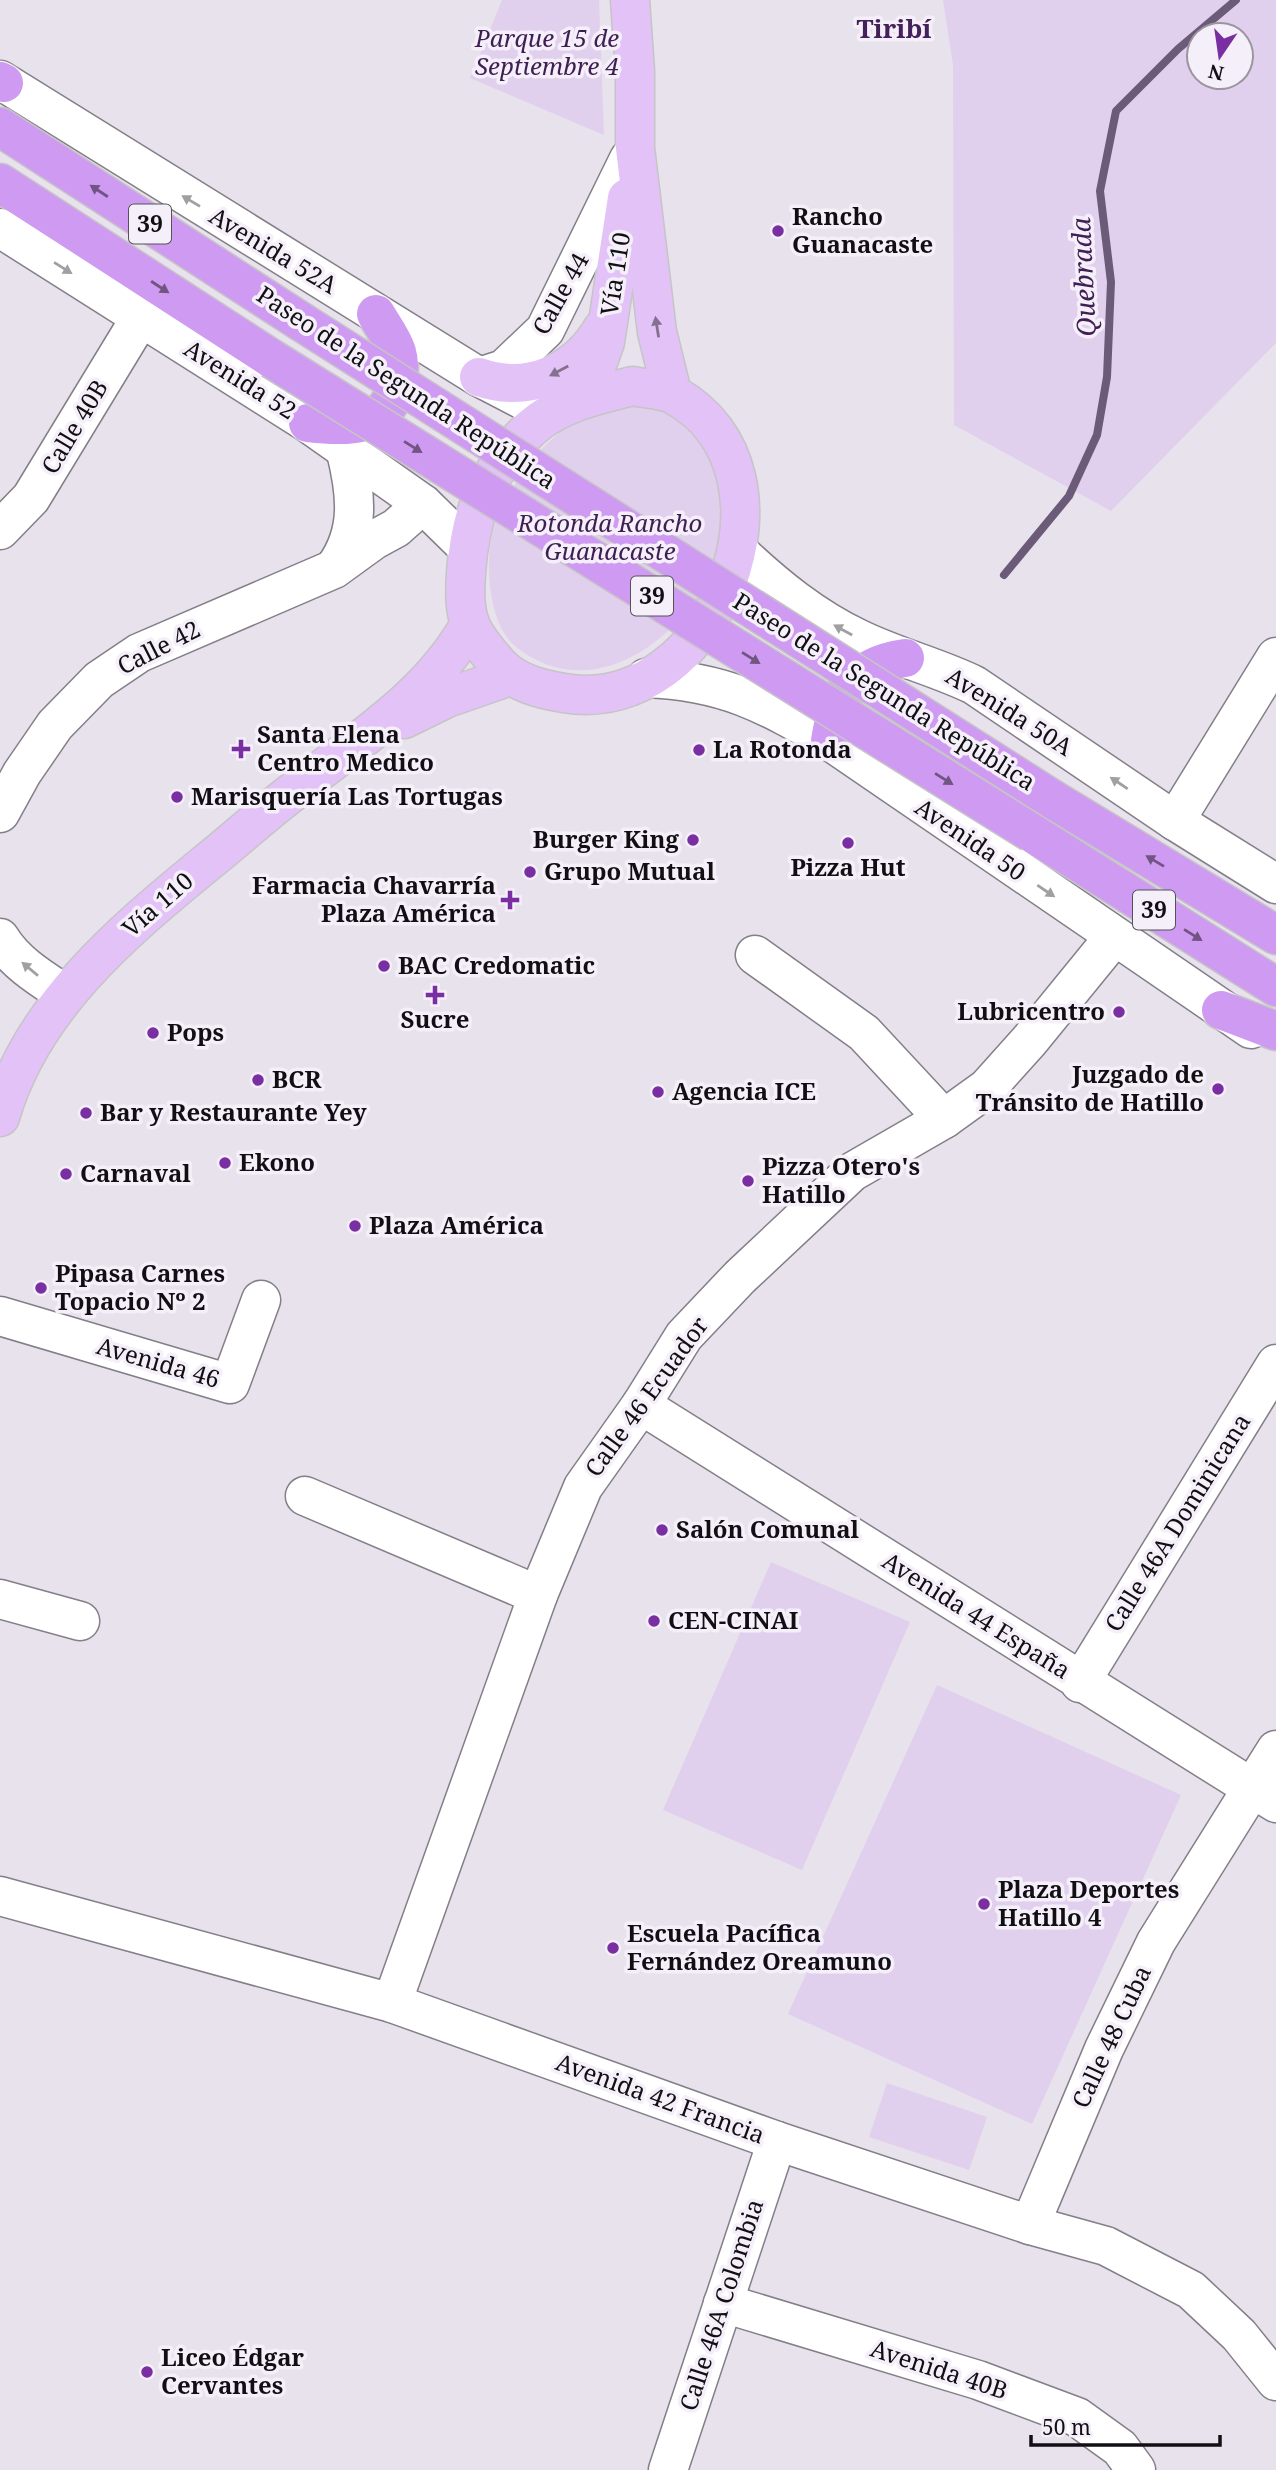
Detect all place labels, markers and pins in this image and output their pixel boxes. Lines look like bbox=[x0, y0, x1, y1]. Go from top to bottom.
place label: Rancho Guanacaste bbox=[792, 199, 933, 260]
marker: Rancho Guanacaste bbox=[770, 223, 786, 239]
place label: Santa Elena Centro Medico bbox=[257, 717, 434, 778]
place label: La Rotonda bbox=[713, 732, 852, 765]
marker: Santa Elena Centro Medico bbox=[231, 739, 251, 759]
marker: La Rotonda bbox=[691, 742, 707, 758]
place label: Marisquería Las Tortugas bbox=[191, 779, 503, 812]
marker: Marisquería Las Tortugas bbox=[169, 789, 185, 805]
place label: Burger King bbox=[533, 822, 680, 855]
marker: Burger King bbox=[685, 832, 701, 848]
marker: Pizza Hut bbox=[840, 835, 856, 851]
place label: Pizza Hut bbox=[790, 850, 906, 883]
place label: Grupo Mutual bbox=[544, 854, 715, 887]
marker: Grupo Mutual bbox=[522, 864, 538, 880]
place label: Farmacia Chavarría Plaza América bbox=[252, 868, 496, 929]
marker: Farmacia Chavarría Plaza América bbox=[502, 892, 518, 908]
place label: BAC Credomatic bbox=[398, 948, 595, 981]
marker: BAC Credomatic bbox=[376, 958, 392, 974]
marker: Sucre bbox=[427, 987, 443, 1003]
place label: Lubricentro bbox=[957, 994, 1105, 1027]
place label: Sucre bbox=[401, 1002, 469, 1035]
marker: Lubricentro bbox=[1111, 1004, 1127, 1020]
place label: Pops bbox=[167, 1015, 224, 1048]
marker: Pops bbox=[145, 1025, 161, 1041]
place label: Juzgado de Tránsito de Hatillo bbox=[976, 1057, 1204, 1118]
place label: BCR bbox=[272, 1062, 322, 1095]
marker: BCR bbox=[250, 1072, 266, 1088]
place label: Agencia ICE bbox=[672, 1074, 816, 1107]
marker: Juzgado de Tránsito de Hatillo bbox=[1210, 1081, 1226, 1097]
marker: Agencia ICE bbox=[650, 1084, 666, 1100]
place label: Bar y Restaurante Yey bbox=[100, 1095, 367, 1128]
marker: Bar y Restaurante Yey bbox=[78, 1105, 94, 1121]
place label: Ekono bbox=[239, 1145, 315, 1178]
place label: Pizza Otero's Hatillo bbox=[762, 1149, 920, 1210]
marker: Ekono bbox=[217, 1155, 233, 1171]
place label: Carnaval bbox=[80, 1156, 191, 1189]
marker: Carnaval bbox=[58, 1166, 74, 1182]
marker: Pizza Otero's Hatillo bbox=[740, 1173, 756, 1189]
place label: Plaza América bbox=[369, 1208, 544, 1241]
marker: Plaza América bbox=[347, 1218, 363, 1234]
place label: Pipasa Carnes Topacio Nº 2 bbox=[55, 1256, 225, 1317]
marker: Pipasa Carnes Topacio Nº 2 bbox=[33, 1280, 49, 1296]
place label: Salón Comunal bbox=[676, 1512, 860, 1545]
marker: Salón Comunal bbox=[654, 1522, 670, 1538]
place label: CEN-CINAI bbox=[668, 1603, 798, 1636]
marker: CEN-CINAI bbox=[646, 1613, 662, 1629]
place label: Plaza Deportes Hatillo 4 bbox=[998, 1872, 1179, 1933]
marker: Plaza Deportes Hatillo 4 bbox=[976, 1896, 992, 1912]
place label: Escuela Pacífica Fernández Oreamuno bbox=[627, 1916, 892, 1977]
marker: Escuela Pacífica Fernández Oreamuno bbox=[605, 1940, 621, 1956]
place label: Liceo Édgar Cervantes bbox=[161, 2340, 305, 2401]
marker: Liceo Édgar Cervantes bbox=[139, 2364, 155, 2380]

